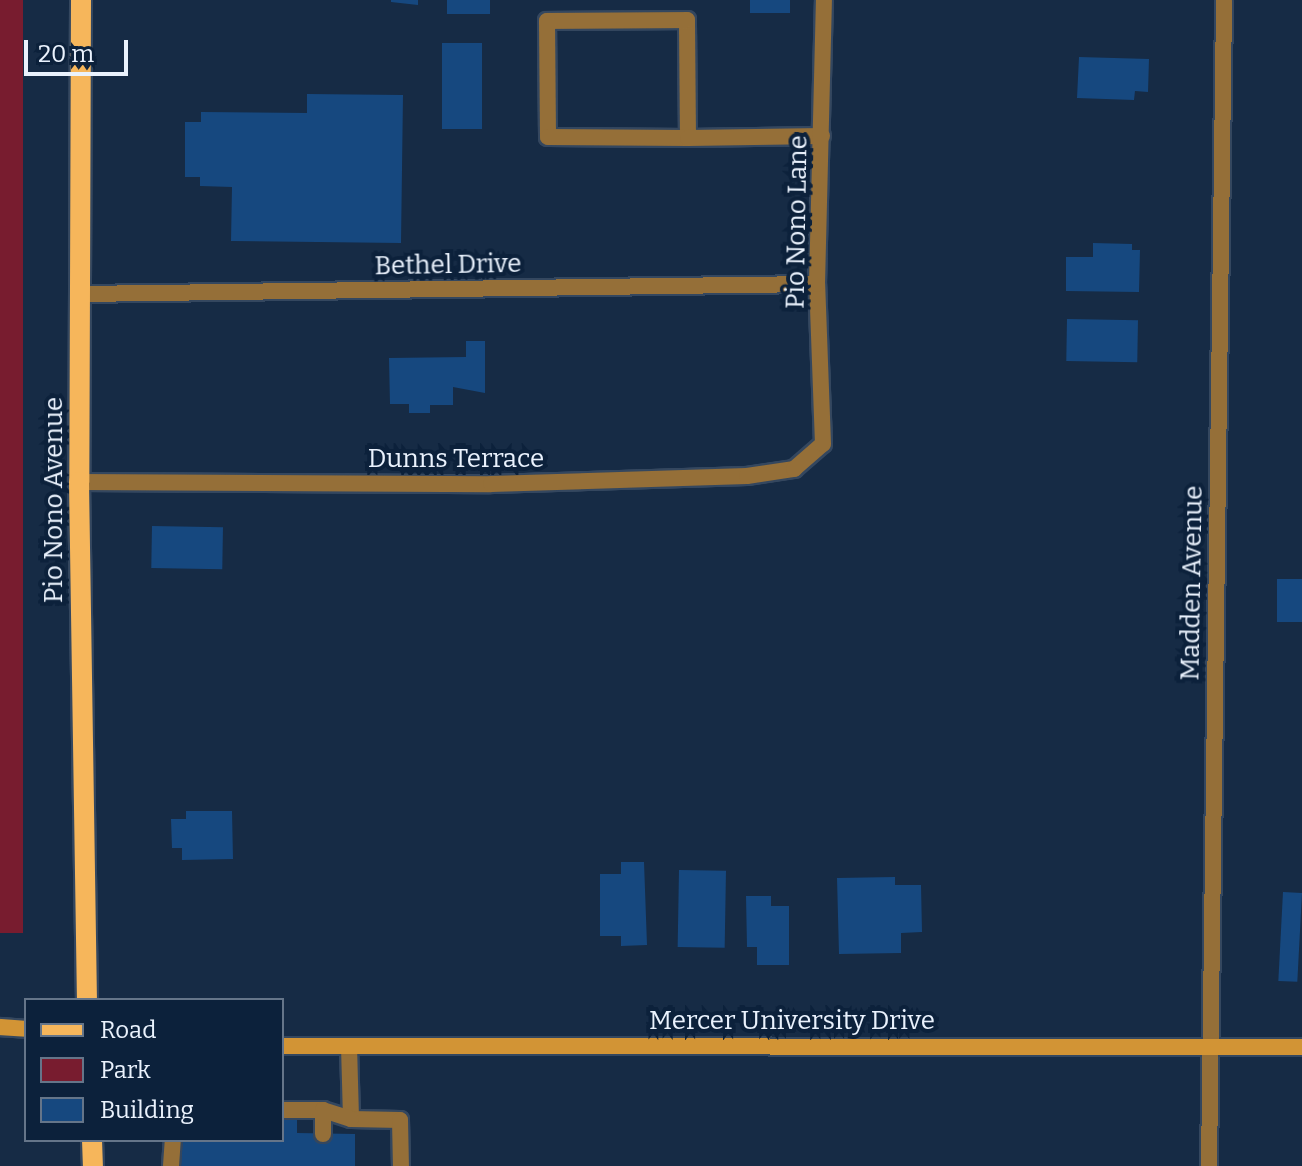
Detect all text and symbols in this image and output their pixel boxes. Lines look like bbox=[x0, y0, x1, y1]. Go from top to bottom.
scale bar bbox=[28, 24, 132, 74]
text: 20 m bbox=[38, 40, 94, 68]
street label: Pio Nono Lane bbox=[780, 135, 814, 309]
street label: Bethel Drive bbox=[374, 248, 522, 282]
street label: Pio Nono Avenue bbox=[38, 397, 70, 603]
street label: Dunns Terrace bbox=[368, 443, 544, 475]
street label: Madden Avenue bbox=[1175, 485, 1209, 681]
legend bbox=[24, 998, 284, 1142]
street label: Mercer University Drive bbox=[649, 1005, 935, 1037]
text: Road bbox=[100, 1016, 156, 1044]
text: Park bbox=[100, 1056, 151, 1084]
text: Building bbox=[100, 1096, 194, 1124]

